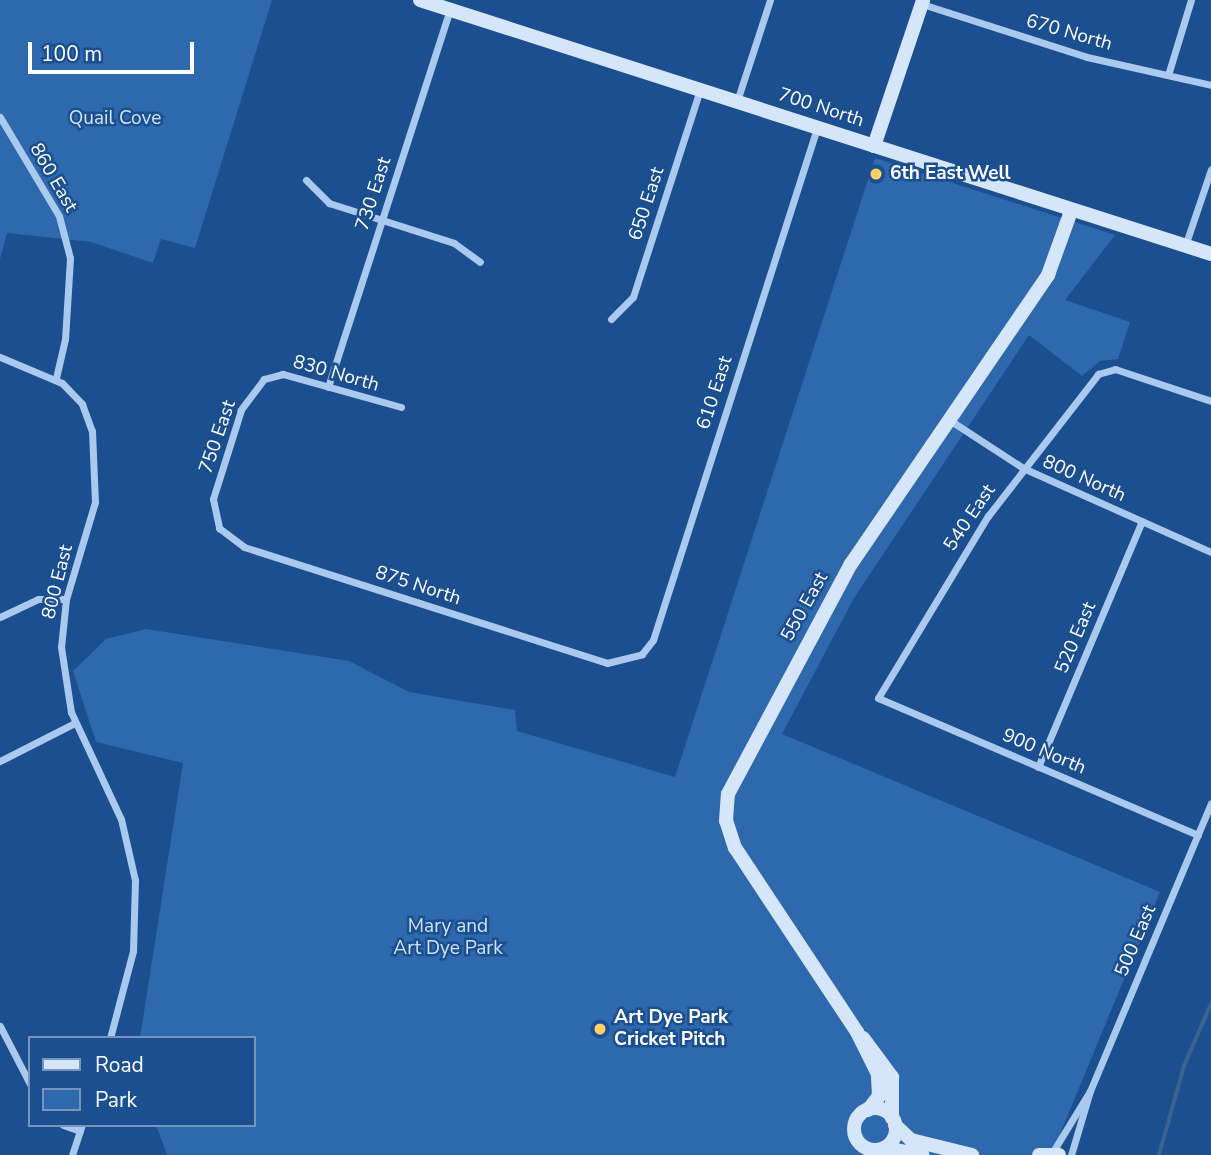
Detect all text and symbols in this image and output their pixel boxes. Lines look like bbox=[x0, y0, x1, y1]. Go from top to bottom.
street label: 670 North bbox=[1023, 10, 1115, 56]
scale bar bbox=[32, 28, 198, 72]
text: 100 m bbox=[41, 40, 102, 68]
street label: 700 North bbox=[775, 83, 867, 133]
park label: Quail Cove bbox=[69, 108, 161, 130]
street label: 860 East bbox=[24, 139, 82, 217]
street label: 730 East bbox=[351, 154, 397, 234]
place label: 6th East Well bbox=[890, 163, 1011, 185]
street label: 650 East bbox=[624, 164, 670, 244]
marker: 6th East Well bbox=[868, 166, 884, 182]
street label: 830 North bbox=[290, 351, 382, 397]
street label: 610 East bbox=[692, 353, 738, 433]
street label: 750 East bbox=[195, 397, 241, 477]
street label: 800 North bbox=[1039, 451, 1129, 507]
street label: 540 East bbox=[939, 480, 1001, 556]
street label: 800 East bbox=[38, 542, 78, 622]
street label: 875 North bbox=[372, 561, 464, 611]
street label: 550 East bbox=[777, 568, 833, 646]
street label: 520 East bbox=[1051, 599, 1101, 677]
street label: 900 North bbox=[999, 724, 1089, 780]
street label: 500 East bbox=[1111, 902, 1161, 980]
park label: Mary and Art Dye Park bbox=[393, 916, 503, 960]
place label: Art Dye Park Cricket Pitch bbox=[614, 1007, 728, 1051]
marker: Art Dye Park Cricket Pitch bbox=[592, 1021, 608, 1037]
legend bbox=[28, 1036, 256, 1127]
text: Road bbox=[95, 1051, 144, 1079]
text: Park bbox=[95, 1086, 137, 1114]

